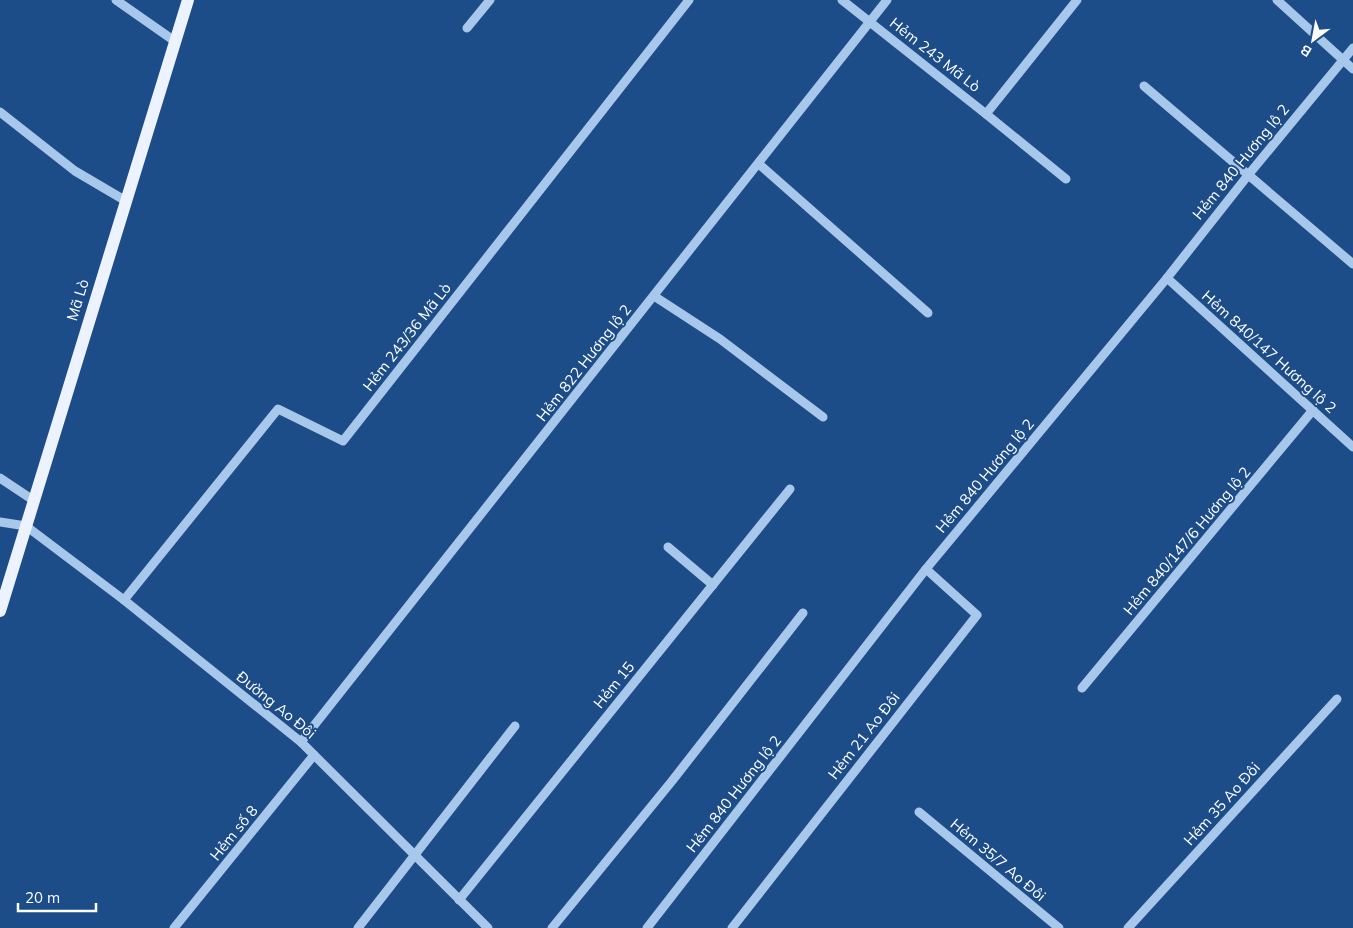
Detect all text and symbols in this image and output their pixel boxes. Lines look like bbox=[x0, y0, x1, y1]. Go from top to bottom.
street label: Hẻm 243 Mã Lò bbox=[886, 13, 985, 96]
north arrow bbox=[1288, 15, 1338, 65]
text: B bbox=[1297, 41, 1315, 61]
street label: Hẻm 840 Hương lộ 2 bbox=[1188, 100, 1293, 223]
street label: Mã Lò bbox=[62, 277, 93, 323]
street label: Hẻm 243/36 Mã Lò bbox=[358, 279, 455, 395]
street label: Hẻm 840/147 Hương lộ 2 bbox=[1198, 286, 1341, 417]
street label: Hẻm 822 Hương lộ 2 bbox=[532, 300, 635, 425]
street label: Hẻm 840 Hương lộ 2 bbox=[931, 415, 1038, 537]
street label: Hẻm 840/147/6 Hương lộ 2 bbox=[1119, 463, 1254, 619]
street label: Hẻm 15 bbox=[589, 657, 638, 712]
street label: Đường Ao Đôi bbox=[233, 667, 320, 743]
street label: Hẻm 21 Ao Đôi bbox=[824, 688, 904, 783]
street label: Hẻm 840 Hương lộ 2 bbox=[682, 731, 785, 856]
street label: Hẻm 35 Ao Đôi bbox=[1179, 758, 1264, 849]
street label: Hẻm số 8 bbox=[206, 801, 262, 864]
street label: Hẻm 35/7 Ao Đôi bbox=[947, 814, 1050, 905]
scale bar bbox=[18, 880, 95, 912]
text: 20 m bbox=[25, 888, 60, 907]

